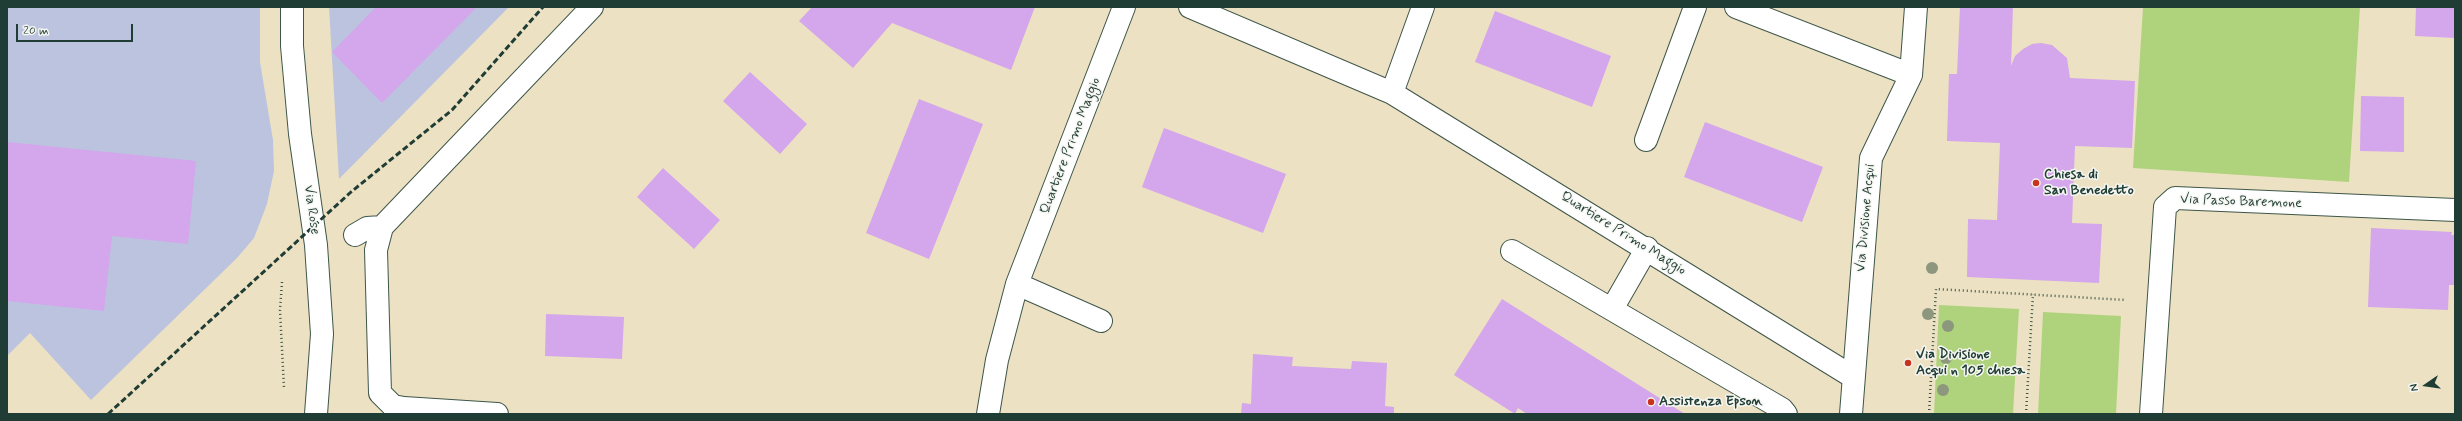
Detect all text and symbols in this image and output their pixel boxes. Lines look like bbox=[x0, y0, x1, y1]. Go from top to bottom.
scale bar bbox=[18, 16, 135, 42]
text: 20 m bbox=[23, 23, 49, 39]
street label: Quartiere Primo Maggio bbox=[1037, 75, 1105, 217]
street label: Via Divisione Acqui bbox=[1853, 163, 1879, 273]
place label: Chiesa di San Benedetto bbox=[2044, 167, 2134, 200]
marker: Chiesa di San Benedetto bbox=[2031, 178, 2041, 188]
street label: Via Rose bbox=[299, 184, 323, 236]
street label: Quartiere Primo Maggio bbox=[1557, 188, 1689, 280]
street label: Via Passo Baremone bbox=[2180, 191, 2302, 213]
place label: Via Divisione Acqui n 105 chiesa bbox=[1916, 347, 2025, 380]
marker: Via Divisione Acqui n 105 chiesa bbox=[1903, 358, 1913, 368]
north arrow bbox=[2406, 365, 2446, 405]
text: N bbox=[2407, 383, 2422, 393]
place label: Assistenza Epson bbox=[1659, 394, 1762, 410]
marker: Assistenza Epson bbox=[1646, 397, 1656, 407]

